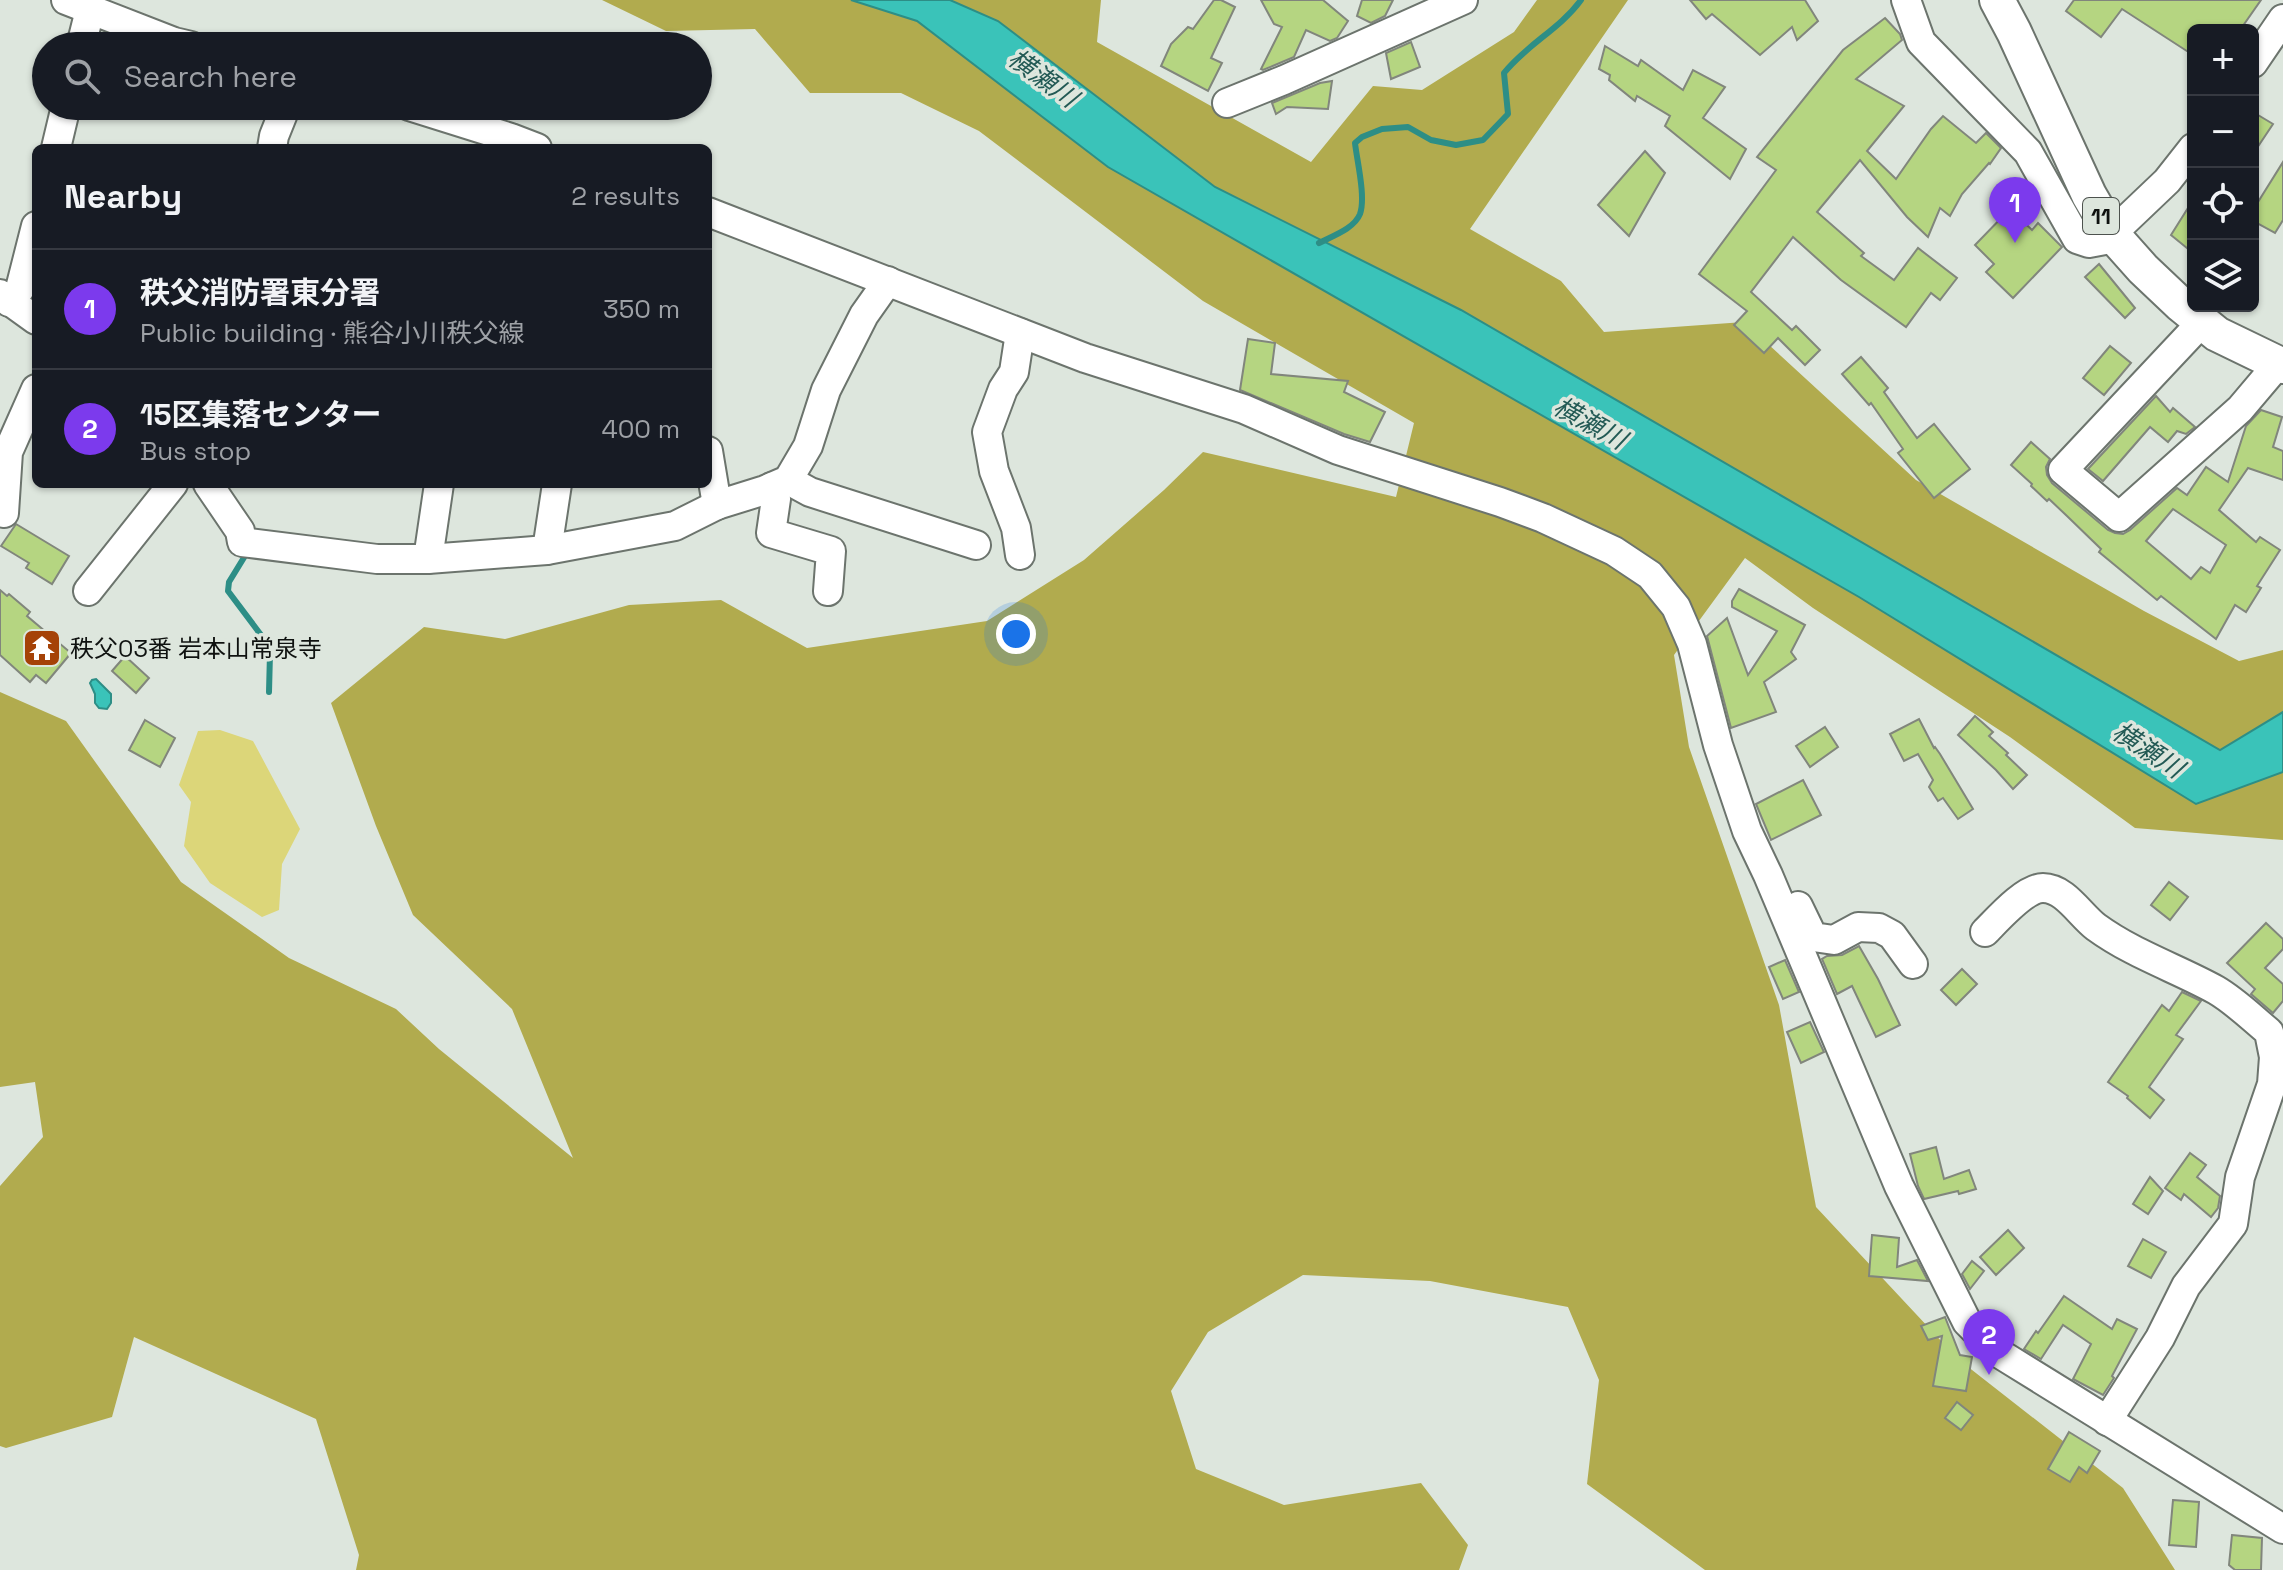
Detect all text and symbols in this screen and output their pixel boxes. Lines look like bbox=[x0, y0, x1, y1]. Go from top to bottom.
map controls bbox=[2187, 24, 2259, 312]
button: + bbox=[2187, 24, 2259, 96]
search box bbox=[32, 32, 712, 120]
water label: 横瀬川 bbox=[1001, 41, 1087, 116]
icon: search bbox=[60, 54, 104, 98]
text: Search here bbox=[124, 57, 297, 96]
button: − bbox=[2187, 96, 2259, 168]
button: locate bbox=[2187, 168, 2259, 240]
text: Nearby bbox=[64, 175, 182, 218]
pin: 1 bbox=[1989, 177, 2041, 243]
text: 2 results bbox=[571, 179, 680, 213]
road number: 11 bbox=[2083, 198, 2119, 234]
button: layers bbox=[2187, 240, 2259, 312]
text: 秩父消防署東分署 bbox=[140, 273, 380, 312]
text: 1 bbox=[84, 292, 96, 326]
text: 350 m bbox=[603, 292, 680, 326]
text: Public building · 熊谷小川秩父線 bbox=[140, 316, 525, 350]
water label: 横瀬川 bbox=[1548, 389, 1635, 458]
text: 15区集落センター bbox=[140, 395, 382, 434]
text: 2 bbox=[82, 412, 98, 446]
text: 400 m bbox=[601, 412, 680, 446]
text: Bus stop bbox=[140, 434, 251, 468]
your location bbox=[996, 614, 1036, 654]
temple icon: 秩父03番 岩本山常泉寺 bbox=[21, 627, 63, 669]
place label: 秩父03番 岩本山常泉寺 bbox=[70, 633, 322, 664]
water label: 横瀬川 bbox=[2106, 714, 2192, 787]
pin: 2 bbox=[1963, 1309, 2015, 1375]

